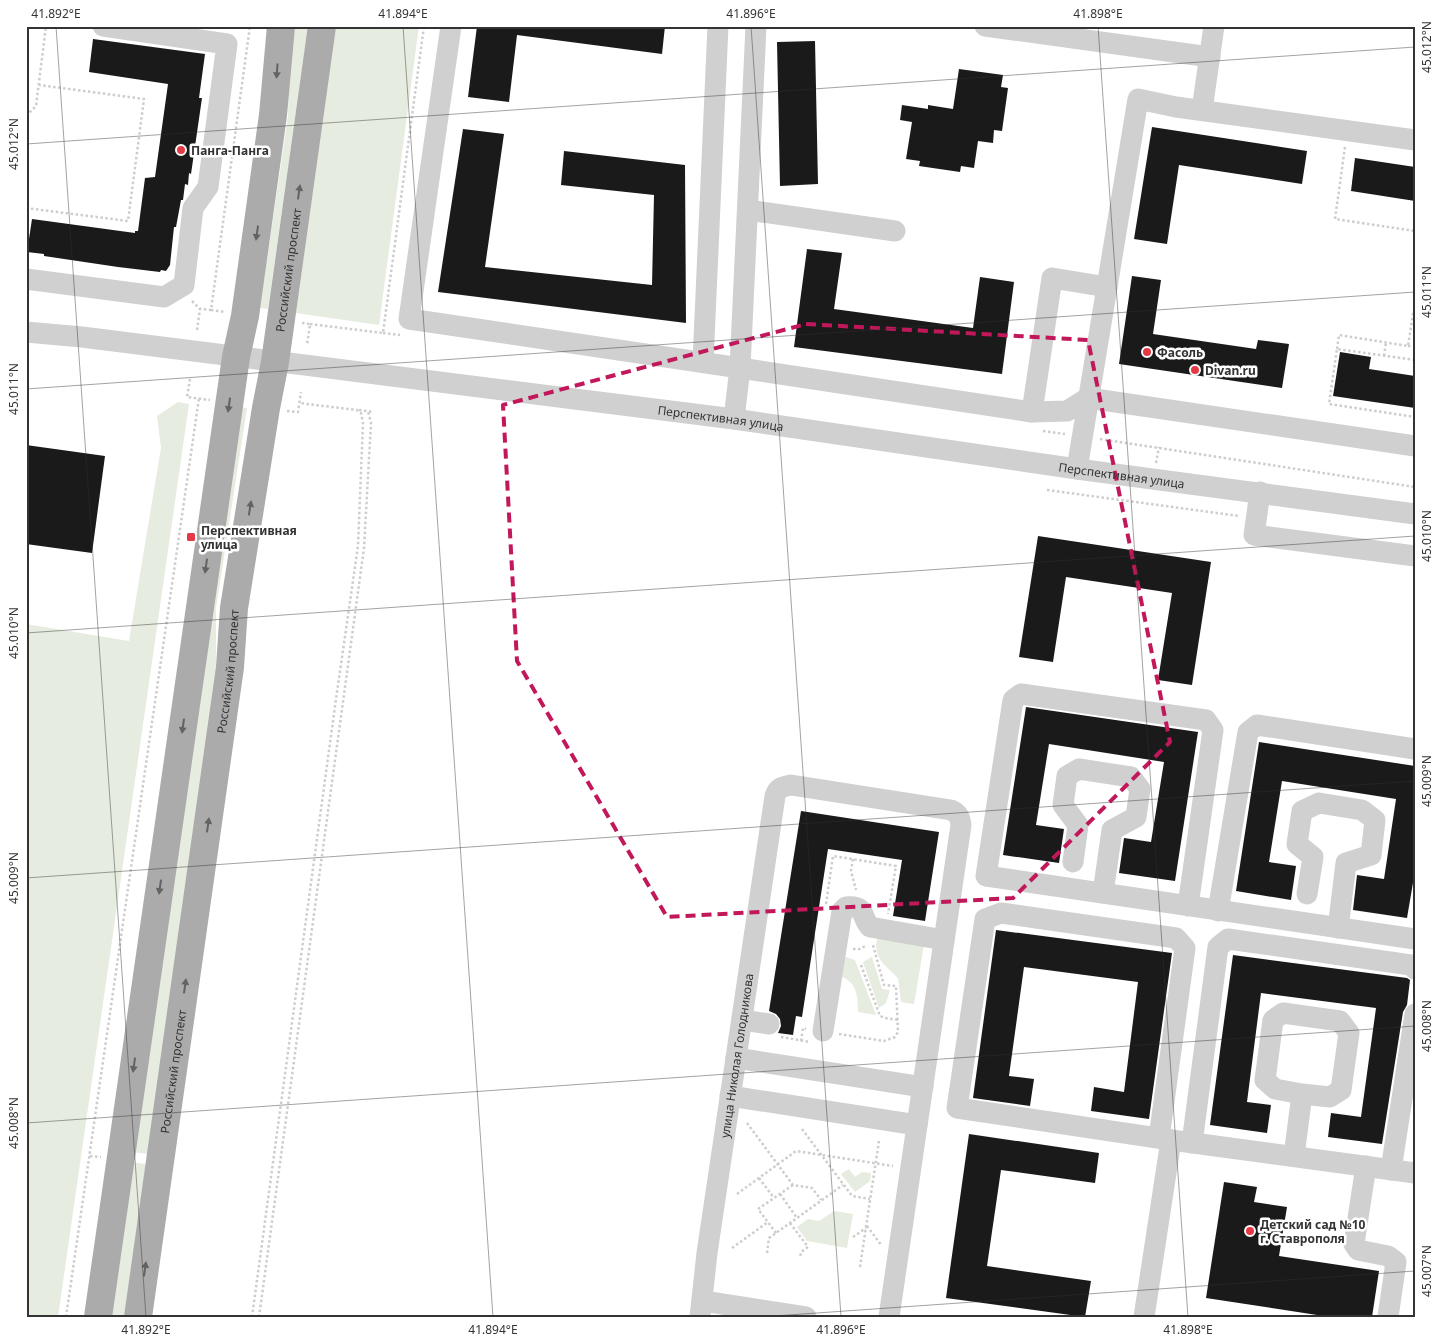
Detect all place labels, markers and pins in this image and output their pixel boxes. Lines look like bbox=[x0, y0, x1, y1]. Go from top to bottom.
place label: Панга-Панга bbox=[191, 142, 269, 159]
marker: Панга-Панга bbox=[175, 144, 187, 156]
place label: Фасоль bbox=[1157, 344, 1203, 361]
marker: Фасоль bbox=[1141, 346, 1153, 358]
place label: Divan.ru bbox=[1205, 362, 1256, 379]
marker: Divan.ru bbox=[1189, 364, 1201, 376]
place label: Перспективная улица bbox=[200, 522, 297, 553]
marker: Перспективная улица bbox=[185, 531, 197, 543]
place label: Детский сад №10 г. Ставрополя bbox=[1260, 1216, 1366, 1247]
marker: Детский сад №10 г. Ставрополя bbox=[1244, 1225, 1256, 1237]

